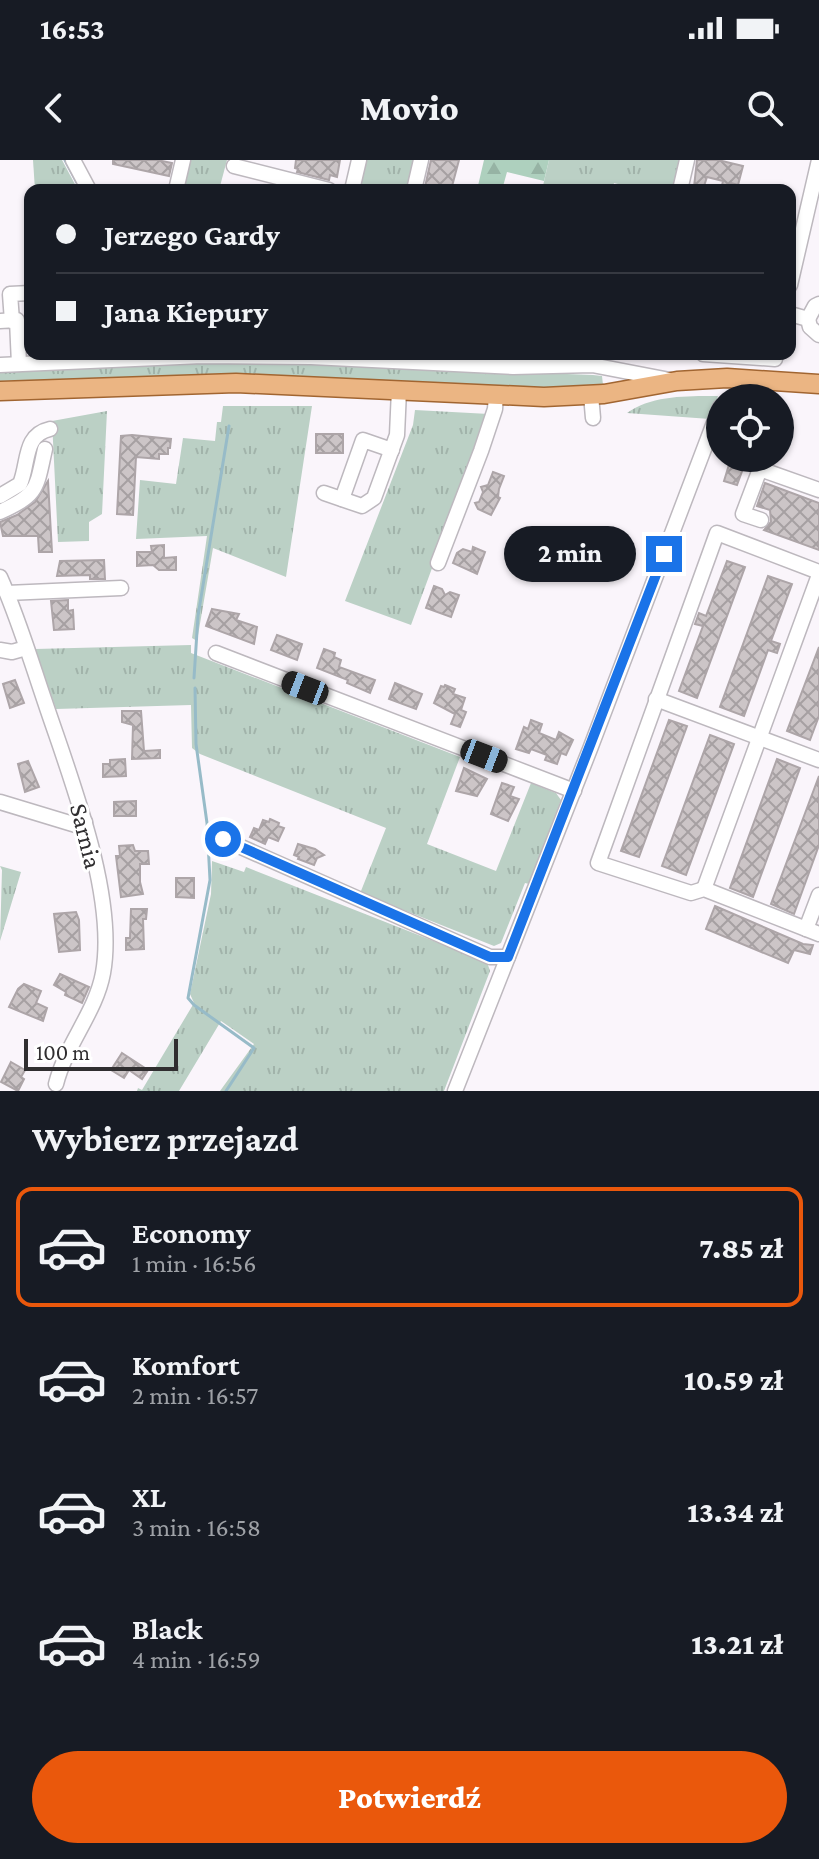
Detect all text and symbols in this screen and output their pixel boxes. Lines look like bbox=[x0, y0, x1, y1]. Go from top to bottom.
text: 16:53 bbox=[40, 12, 105, 45]
icon: back bbox=[32, 86, 76, 130]
icon: search bbox=[743, 86, 787, 130]
text: Movio bbox=[360, 88, 459, 128]
text: Jerzego Gardy bbox=[104, 218, 280, 251]
text: Jana Kiepury bbox=[104, 295, 268, 328]
map controls bbox=[706, 384, 794, 472]
button: locate bbox=[706, 384, 794, 472]
callout: 2 min bbox=[504, 526, 636, 582]
route end bbox=[646, 536, 682, 572]
text: 2 min bbox=[538, 539, 602, 568]
car bbox=[278, 668, 332, 708]
car bbox=[457, 736, 511, 776]
street label: Sarnia bbox=[64, 800, 108, 872]
route start bbox=[205, 821, 241, 857]
scale bar bbox=[24, 1035, 178, 1071]
text: 100 m bbox=[36, 1040, 90, 1065]
text: Wybierz przejazd bbox=[32, 1119, 298, 1159]
icon: car bbox=[36, 1211, 108, 1283]
text: Economy bbox=[132, 1216, 251, 1249]
text: 7.85 zł bbox=[699, 1231, 783, 1264]
text: 1 min · 16:56 bbox=[132, 1249, 256, 1278]
icon: car bbox=[36, 1343, 108, 1415]
text: Komfort bbox=[132, 1348, 240, 1381]
text: 10.59 zł bbox=[684, 1363, 783, 1396]
text: 2 min · 16:57 bbox=[132, 1381, 258, 1410]
icon: car bbox=[36, 1475, 108, 1547]
text: XL bbox=[132, 1480, 166, 1513]
text: 13.34 zł bbox=[687, 1495, 783, 1528]
text: 3 min · 16:58 bbox=[132, 1513, 261, 1542]
icon: car bbox=[36, 1607, 108, 1679]
text: Black bbox=[132, 1612, 203, 1645]
text: 13.21 zł bbox=[691, 1627, 783, 1660]
text: 4 min · 16:59 bbox=[132, 1645, 261, 1674]
button: Potwierdź bbox=[32, 1751, 787, 1843]

